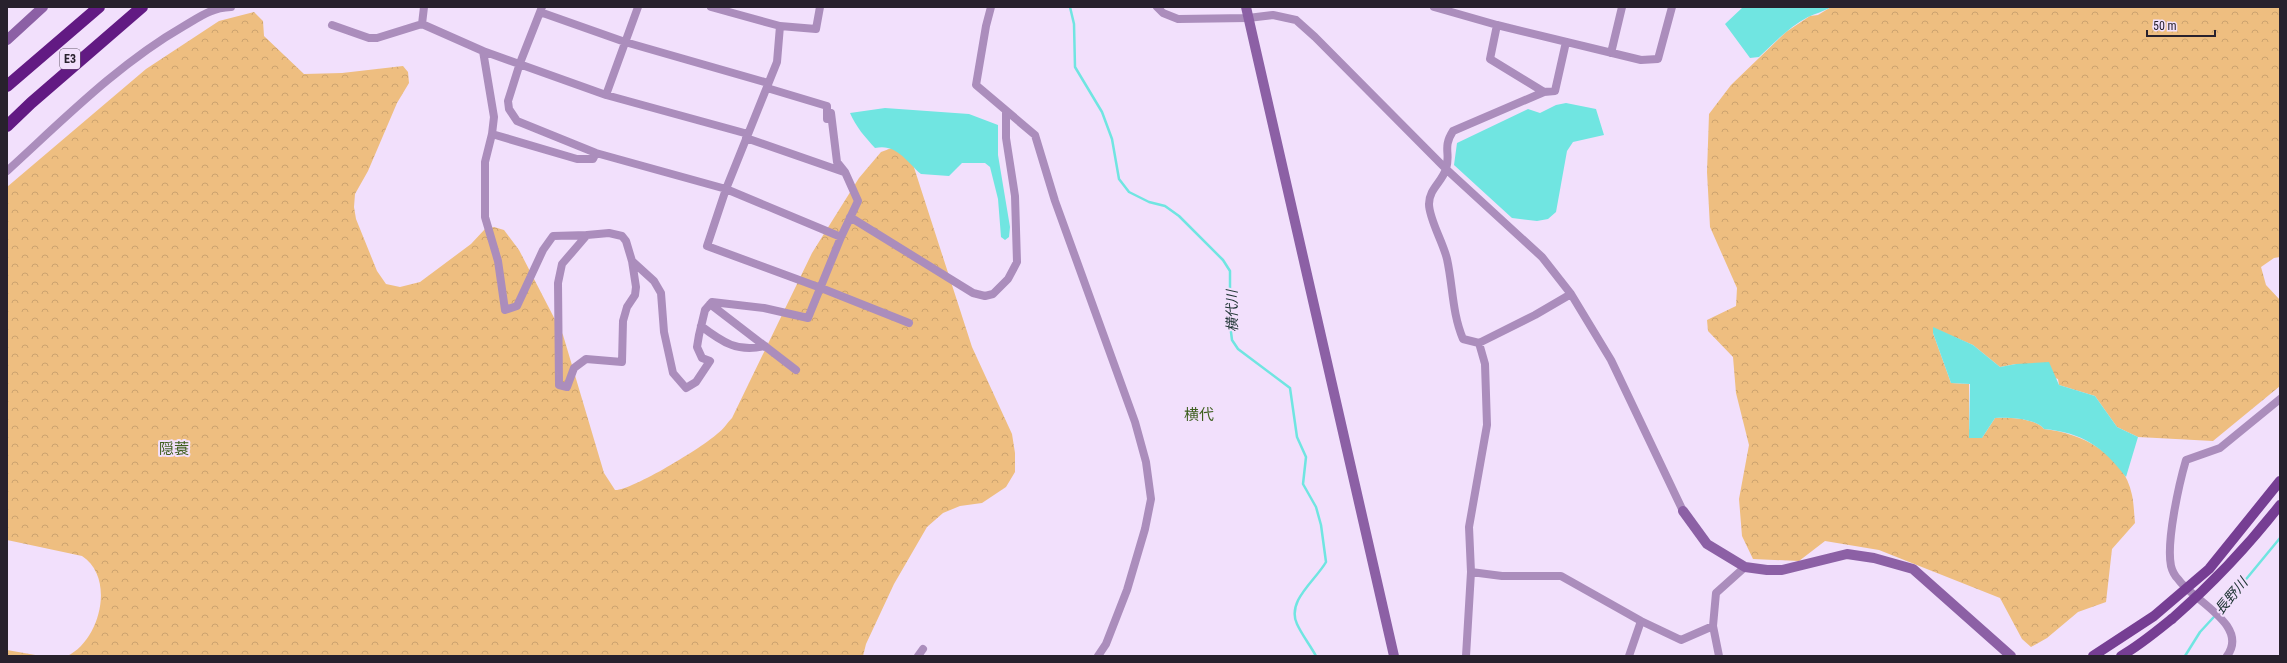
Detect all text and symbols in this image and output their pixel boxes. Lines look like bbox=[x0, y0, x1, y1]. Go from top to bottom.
scale bar bbox=[2147, 12, 2215, 38]
text: 50 m bbox=[2153, 19, 2177, 33]
road number: E3 bbox=[60, 49, 80, 69]
water label: 横代川 bbox=[1224, 288, 1240, 332]
district label: 横代 bbox=[1184, 406, 1214, 424]
district label: 隠蓑 bbox=[159, 440, 189, 458]
water label: 長野川 bbox=[2211, 573, 2252, 617]

